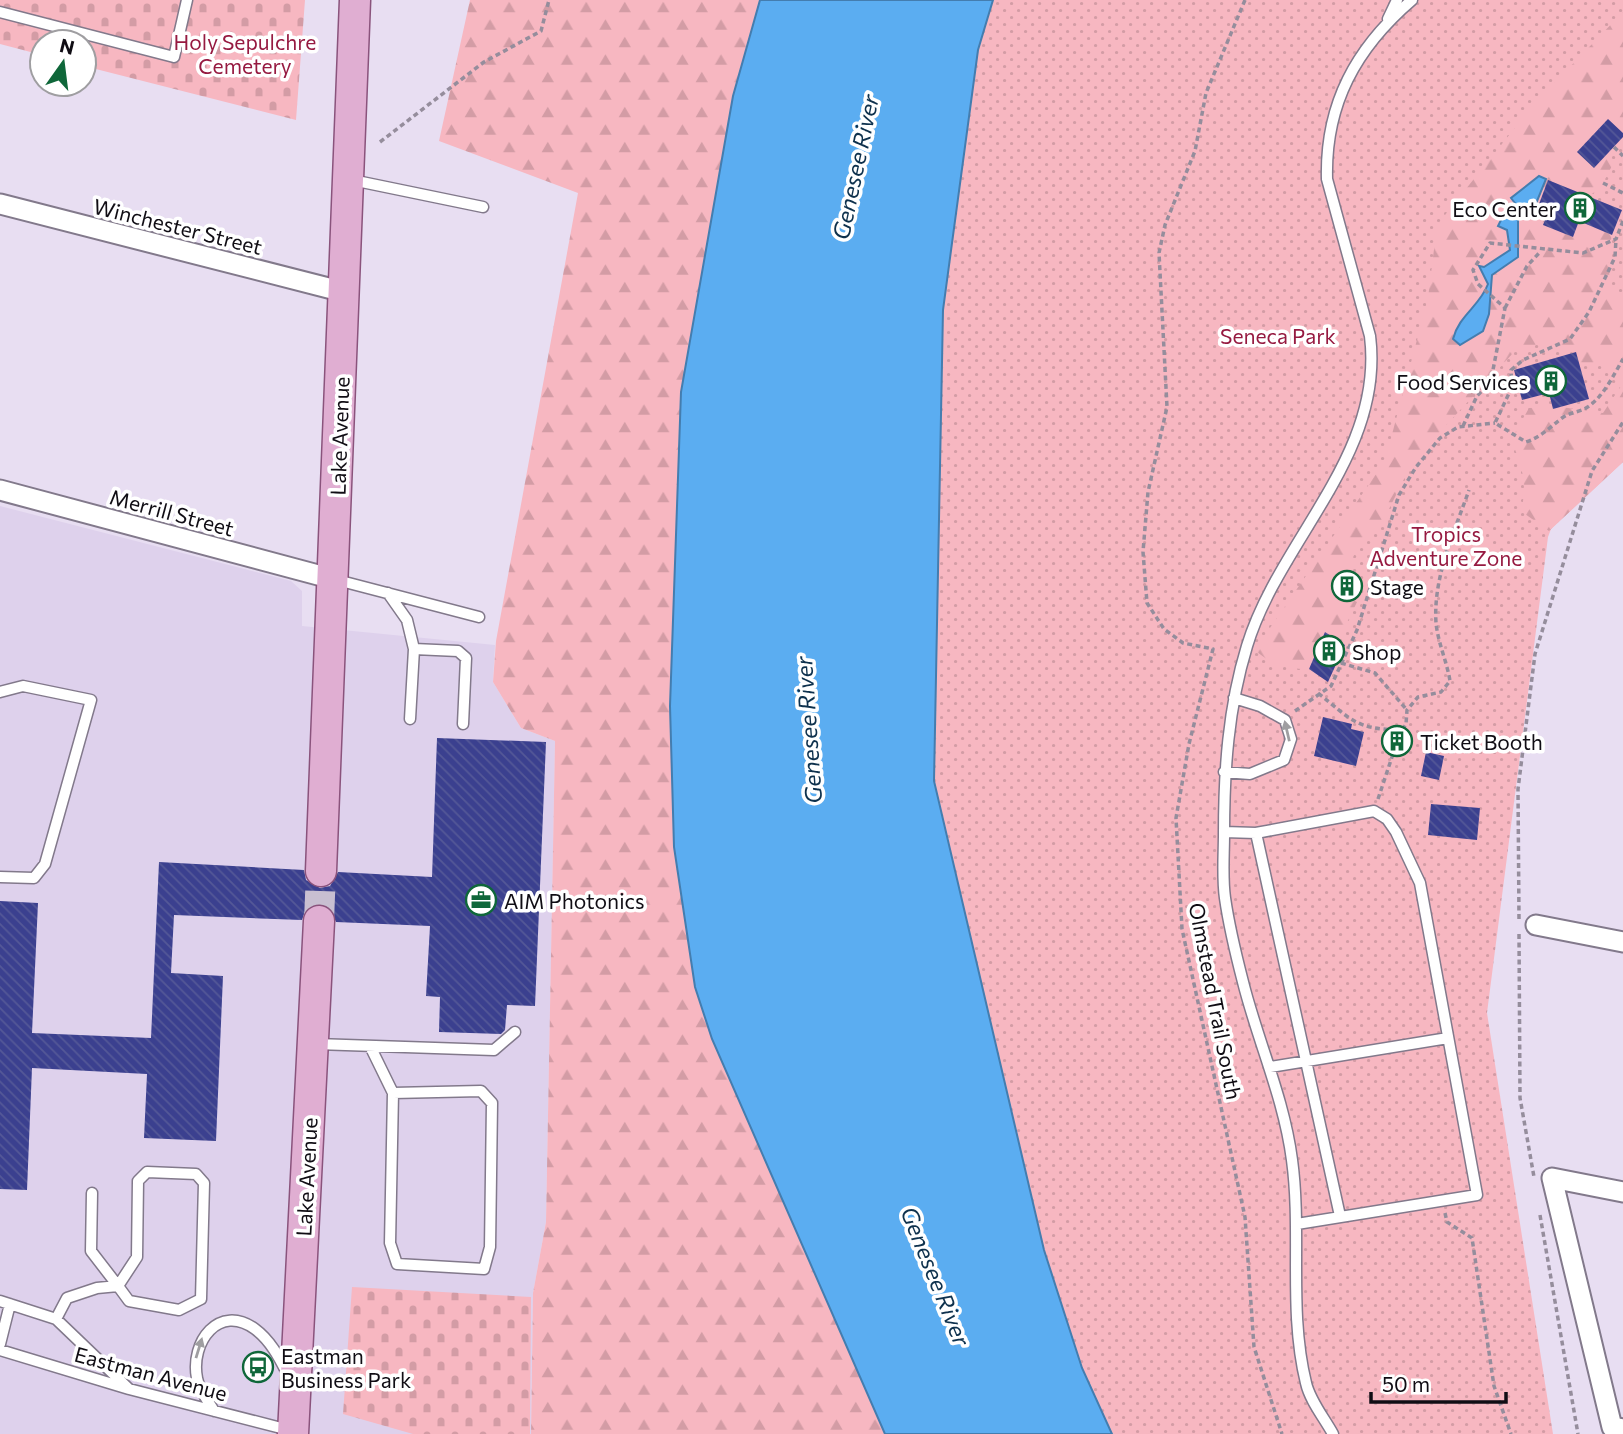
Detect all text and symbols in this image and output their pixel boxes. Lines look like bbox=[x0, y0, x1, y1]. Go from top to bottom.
north arrow bbox=[28, 28, 98, 98]
park label: Holy Sepulchre Cemetery bbox=[174, 29, 316, 78]
text: N bbox=[58, 33, 77, 59]
water label: Genesee River bbox=[826, 91, 884, 242]
building icon: Eco Center bbox=[1563, 191, 1597, 225]
street label: Winchester Street bbox=[91, 193, 265, 259]
place label: Eco Center bbox=[1452, 196, 1557, 221]
park label: Seneca Park bbox=[1220, 323, 1336, 348]
building icon: Food Services bbox=[1534, 364, 1568, 398]
place label: Food Services bbox=[1396, 369, 1528, 394]
street label: Lake Avenue bbox=[324, 376, 354, 496]
street label: Merrill Street bbox=[107, 483, 237, 541]
park label: Tropics Adventure Zone bbox=[1370, 521, 1522, 570]
building icon: Stage bbox=[1330, 569, 1364, 603]
place label: Stage bbox=[1370, 574, 1424, 599]
building icon: Shop bbox=[1312, 634, 1346, 668]
place label: Shop bbox=[1352, 639, 1401, 664]
water label: Genesee River bbox=[789, 655, 827, 805]
one-way arrow bbox=[1281, 720, 1292, 742]
building icon: Ticket Booth bbox=[1380, 724, 1414, 758]
place label: Ticket Booth bbox=[1420, 729, 1543, 754]
office icon: AIM Photonics bbox=[464, 883, 498, 917]
place label: AIM Photonics bbox=[504, 888, 644, 913]
street label: Olmstead Trail South bbox=[1185, 901, 1247, 1101]
street label: Lake Avenue bbox=[290, 1117, 322, 1237]
water label: Genesee River bbox=[895, 1202, 977, 1350]
one-way arrow bbox=[195, 1338, 205, 1359]
street label: Eastman Avenue bbox=[72, 1341, 230, 1405]
place label: Eastman Business Park bbox=[281, 1343, 411, 1392]
bus stop icon: Eastman Business Park bbox=[241, 1350, 275, 1384]
scale bar bbox=[1371, 1360, 1506, 1404]
text: 50 m bbox=[1382, 1371, 1430, 1396]

